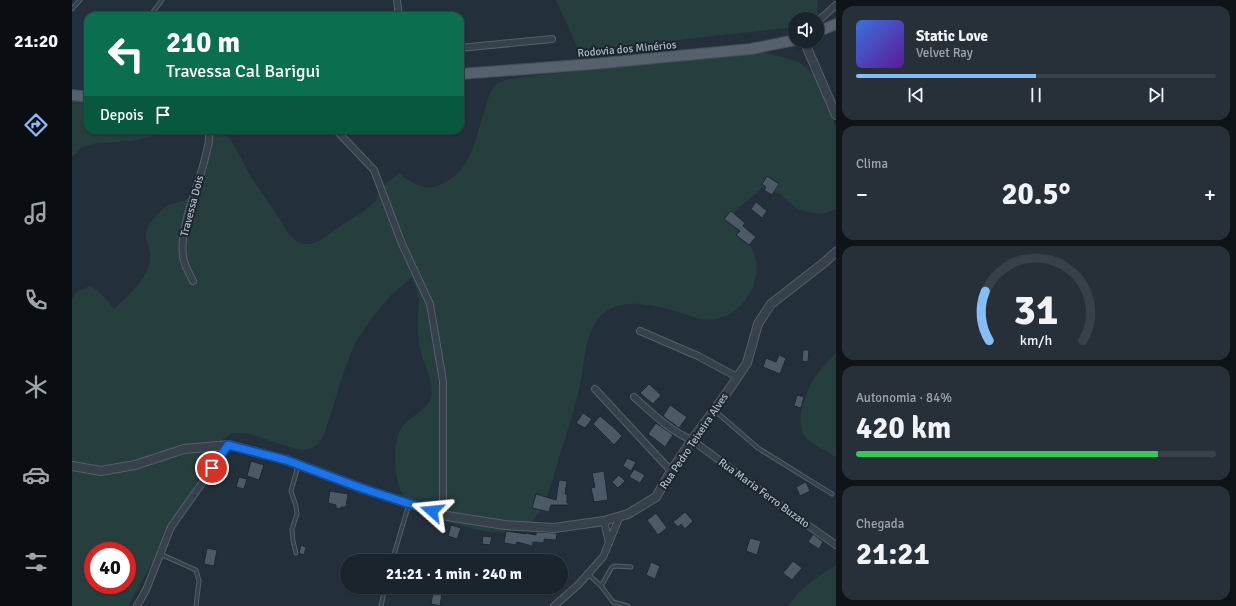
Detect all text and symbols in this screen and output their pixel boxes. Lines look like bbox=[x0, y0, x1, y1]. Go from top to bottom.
map controls bbox=[788, 12, 824, 48]
button: sound bbox=[788, 12, 824, 48]
text: 210 m bbox=[166, 26, 240, 60]
text: Static Love bbox=[916, 27, 988, 45]
icon: left bbox=[100, 28, 152, 80]
text: 21:20 bbox=[14, 30, 58, 52]
street label: Rodovia dos Minérios bbox=[577, 38, 677, 60]
text: Velvet Ray bbox=[916, 45, 973, 61]
text: Travessa Cal Barigui bbox=[166, 60, 320, 82]
icon: previous bbox=[905, 84, 927, 106]
icon: pause bbox=[1025, 84, 1047, 106]
icon: next bbox=[1145, 84, 1167, 106]
icon: arrive bbox=[152, 104, 174, 126]
text: Depois bbox=[100, 106, 144, 124]
icon: directions bbox=[22, 111, 50, 139]
text: Clima bbox=[856, 156, 888, 172]
street label: Travessa Dois bbox=[178, 174, 206, 238]
text: 20.5° bbox=[1001, 176, 1071, 213]
text: − bbox=[856, 181, 868, 208]
text: + bbox=[1204, 181, 1216, 208]
icon: music bbox=[22, 199, 50, 227]
text: 31 bbox=[1014, 285, 1058, 336]
icon: phone bbox=[22, 286, 50, 314]
text: km/h bbox=[1020, 332, 1052, 349]
icon: climate bbox=[22, 373, 50, 401]
street label: Rua Pedro Teixeira Alves bbox=[657, 390, 731, 491]
text: Autonomia · 84% bbox=[856, 390, 952, 406]
text: 420 km bbox=[856, 410, 951, 447]
pin bbox=[195, 451, 229, 485]
street label: Rua Maria Ferro Buzato bbox=[716, 456, 812, 531]
icon: arrive bbox=[201, 457, 223, 479]
icon: car bbox=[22, 461, 50, 489]
position arrow bbox=[411, 490, 453, 532]
text: Chegada bbox=[856, 516, 904, 532]
text: 21:21 bbox=[856, 536, 930, 573]
speed limit sign: 40 bbox=[84, 542, 136, 594]
icon: filters bbox=[22, 548, 50, 576]
text: 21:21 · 1 min · 240 m bbox=[386, 565, 522, 583]

